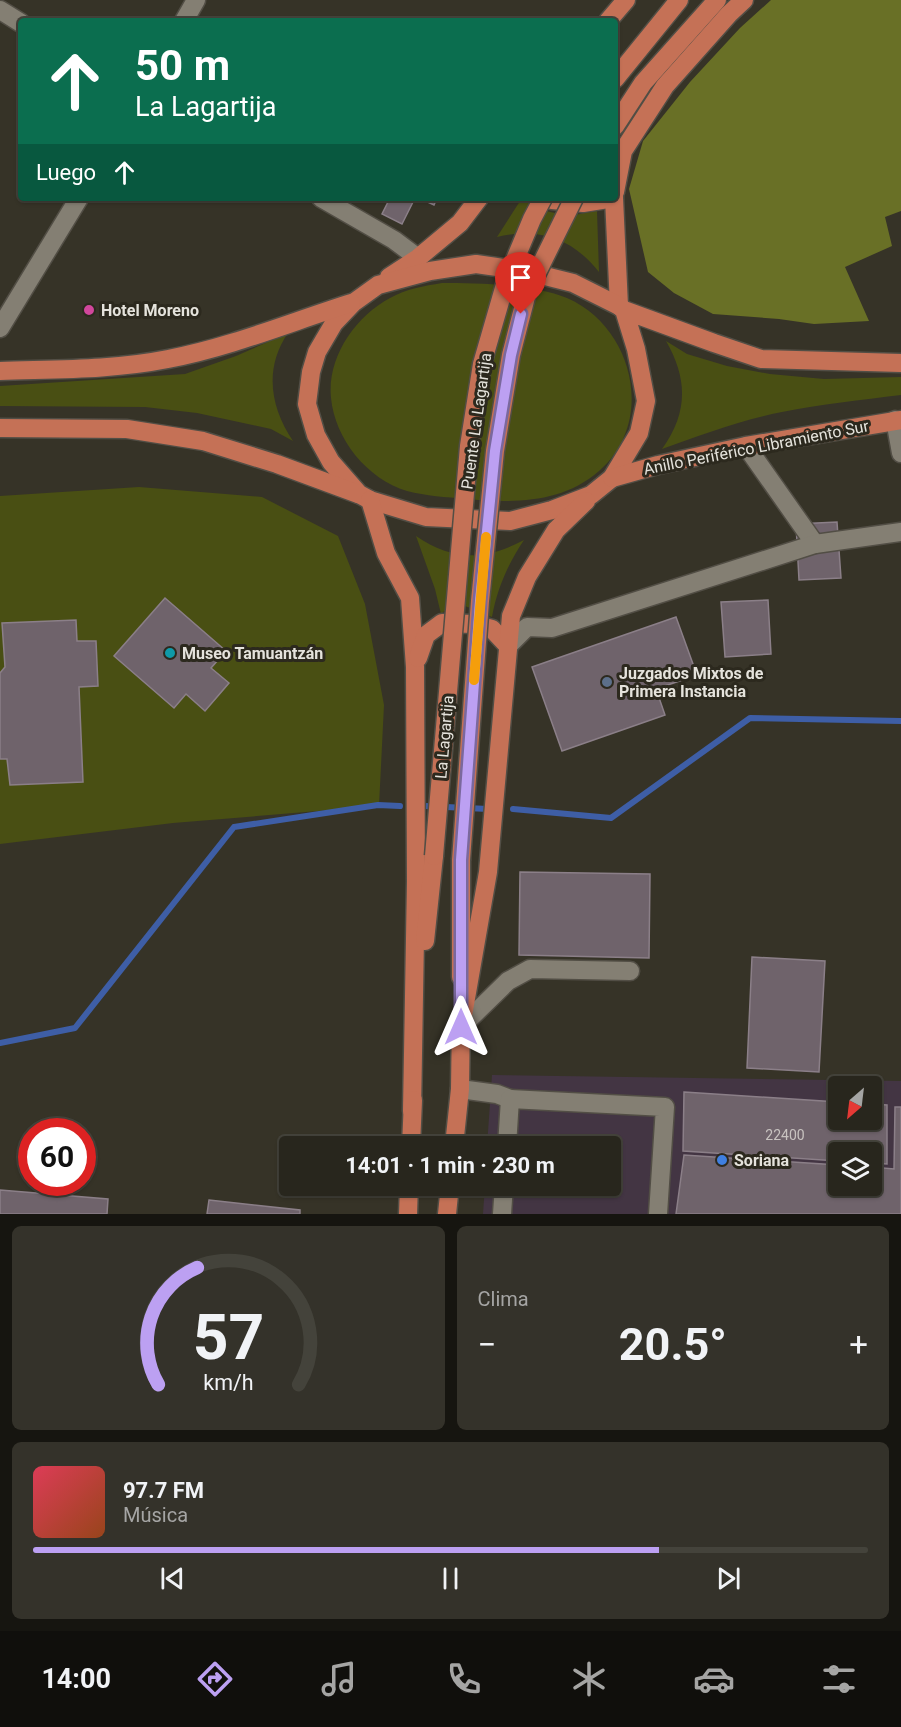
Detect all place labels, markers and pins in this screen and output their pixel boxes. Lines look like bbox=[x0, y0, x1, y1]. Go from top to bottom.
pin bbox=[495, 252, 546, 314]
place label: Hotel Moreno bbox=[101, 301, 199, 320]
marker: Hotel Moreno bbox=[82, 303, 96, 317]
place label: Museo Tamuantzán bbox=[182, 644, 323, 663]
marker: Museo Tamuantzán bbox=[163, 646, 177, 660]
place label: Juzgados Mixtos de Primera Instancia bbox=[619, 664, 764, 701]
marker: Juzgados Mixtos de Primera Instancia bbox=[600, 675, 614, 689]
place label: Soriana bbox=[734, 1151, 790, 1170]
marker: Soriana bbox=[715, 1153, 729, 1167]

